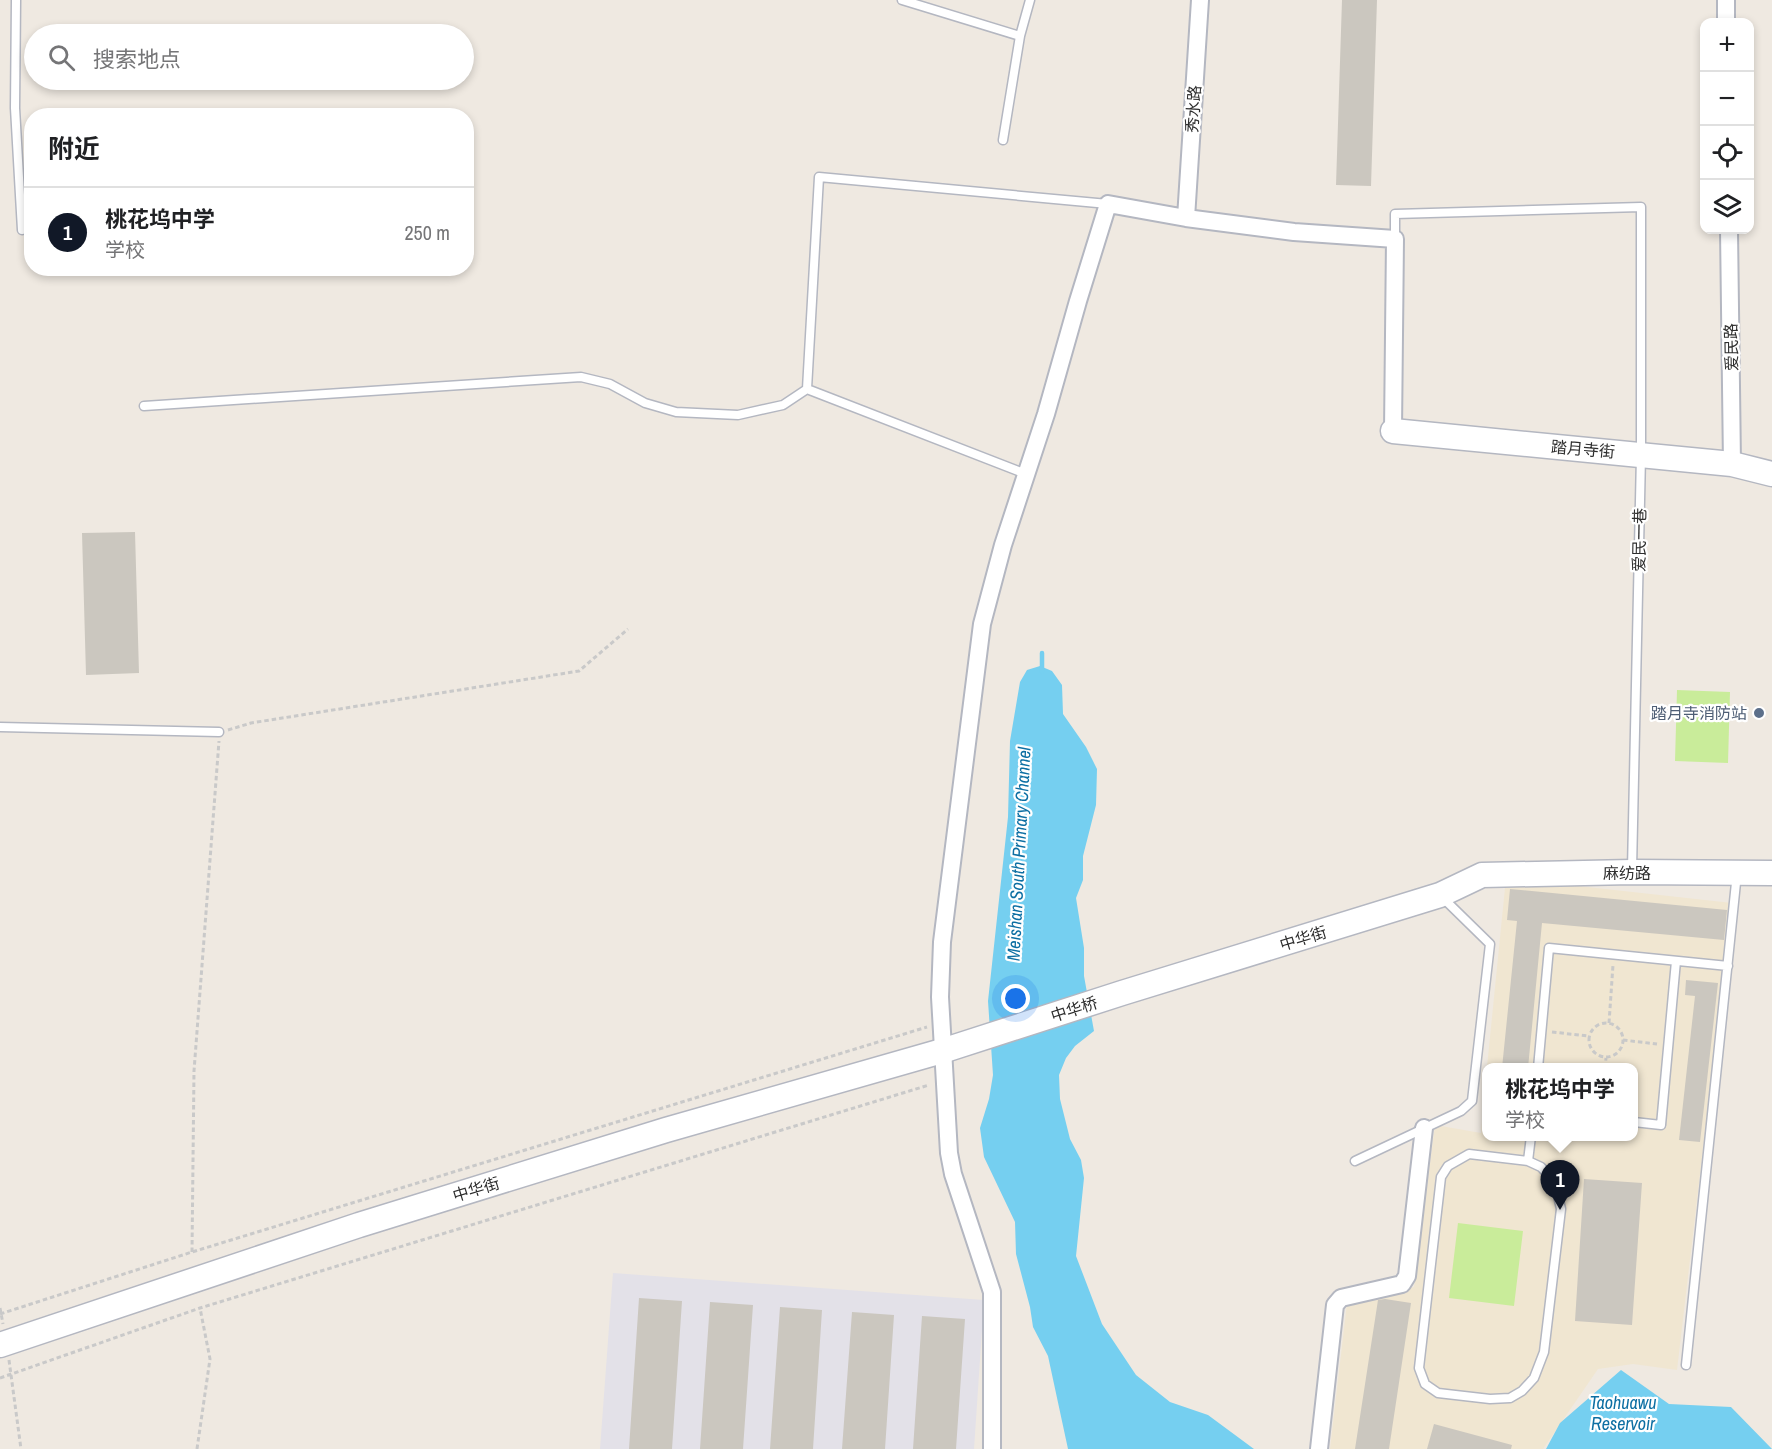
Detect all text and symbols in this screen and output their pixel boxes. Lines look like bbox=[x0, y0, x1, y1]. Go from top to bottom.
map controls bbox=[1700, 18, 1754, 234]
button: + bbox=[1700, 18, 1754, 72]
search box bbox=[24, 24, 474, 90]
icon: search bbox=[45, 41, 78, 74]
text: 搜索地点 bbox=[93, 44, 181, 74]
button: − bbox=[1700, 72, 1754, 126]
street label: 秀水路 bbox=[1180, 84, 1206, 134]
button: locate bbox=[1700, 126, 1754, 180]
text: 附近 bbox=[48, 131, 100, 166]
button: layers bbox=[1700, 180, 1754, 234]
text: 桃花坞中学 bbox=[105, 204, 215, 234]
text: 1 bbox=[63, 219, 72, 246]
text: 250 m bbox=[404, 219, 450, 246]
text: 学校 bbox=[105, 236, 145, 263]
street label: 爱民路 bbox=[1720, 323, 1742, 371]
street label: 踏月寺街 bbox=[1550, 435, 1616, 463]
street label: 爱民一巷 bbox=[1627, 508, 1651, 572]
place label: 踏月寺消防站 bbox=[1651, 702, 1747, 724]
marker: 踏月寺消防站 bbox=[1752, 706, 1766, 720]
water label: Meishan South Primary Channel bbox=[1000, 746, 1037, 962]
street label: 麻纺路 bbox=[1603, 862, 1651, 884]
street label: 中华街 bbox=[1277, 920, 1329, 956]
your location bbox=[1001, 984, 1030, 1013]
street label: 中华桥 bbox=[1048, 991, 1100, 1027]
popup bbox=[1482, 1063, 1638, 1141]
text: 桃花坞中学 bbox=[1505, 1074, 1615, 1104]
text: 学校 bbox=[1505, 1106, 1545, 1133]
pin: 1 bbox=[1540, 1160, 1580, 1210]
street label: 中华街 bbox=[450, 1171, 502, 1207]
water label: Taohuawu Reservoir bbox=[1590, 1390, 1656, 1436]

